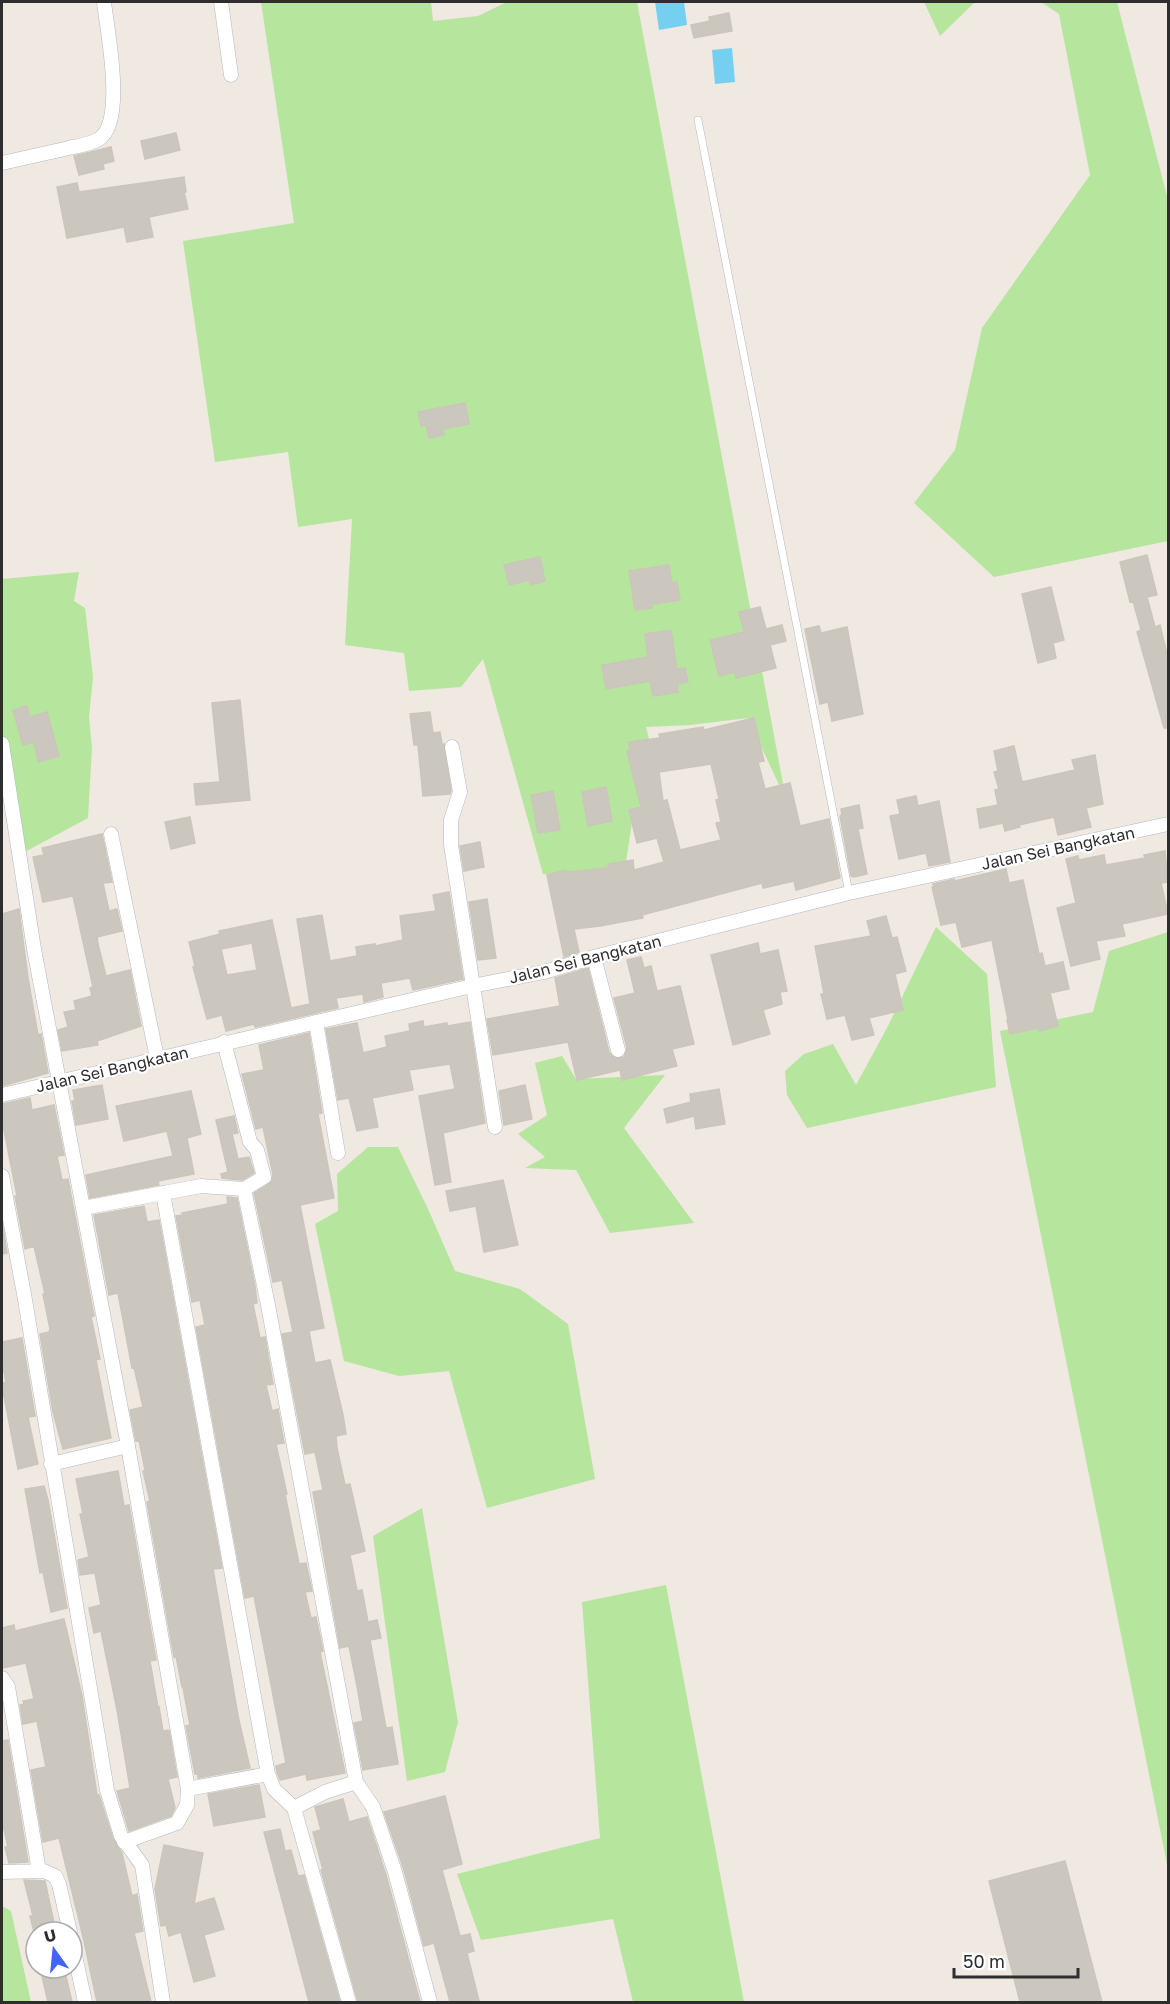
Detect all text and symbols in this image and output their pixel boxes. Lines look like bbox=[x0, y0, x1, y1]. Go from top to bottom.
street label: Jalan Sei Bangkatan bbox=[980, 822, 1136, 874]
street label: Jalan Sei Bangkatan bbox=[507, 930, 663, 988]
street label: Jalan Sei Bangkatan bbox=[34, 1042, 190, 1096]
north arrow bbox=[24, 1920, 84, 1980]
text: U bbox=[42, 1924, 58, 1947]
scale bar bbox=[954, 1941, 1078, 1979]
text: 50 m bbox=[963, 1950, 1005, 1972]

